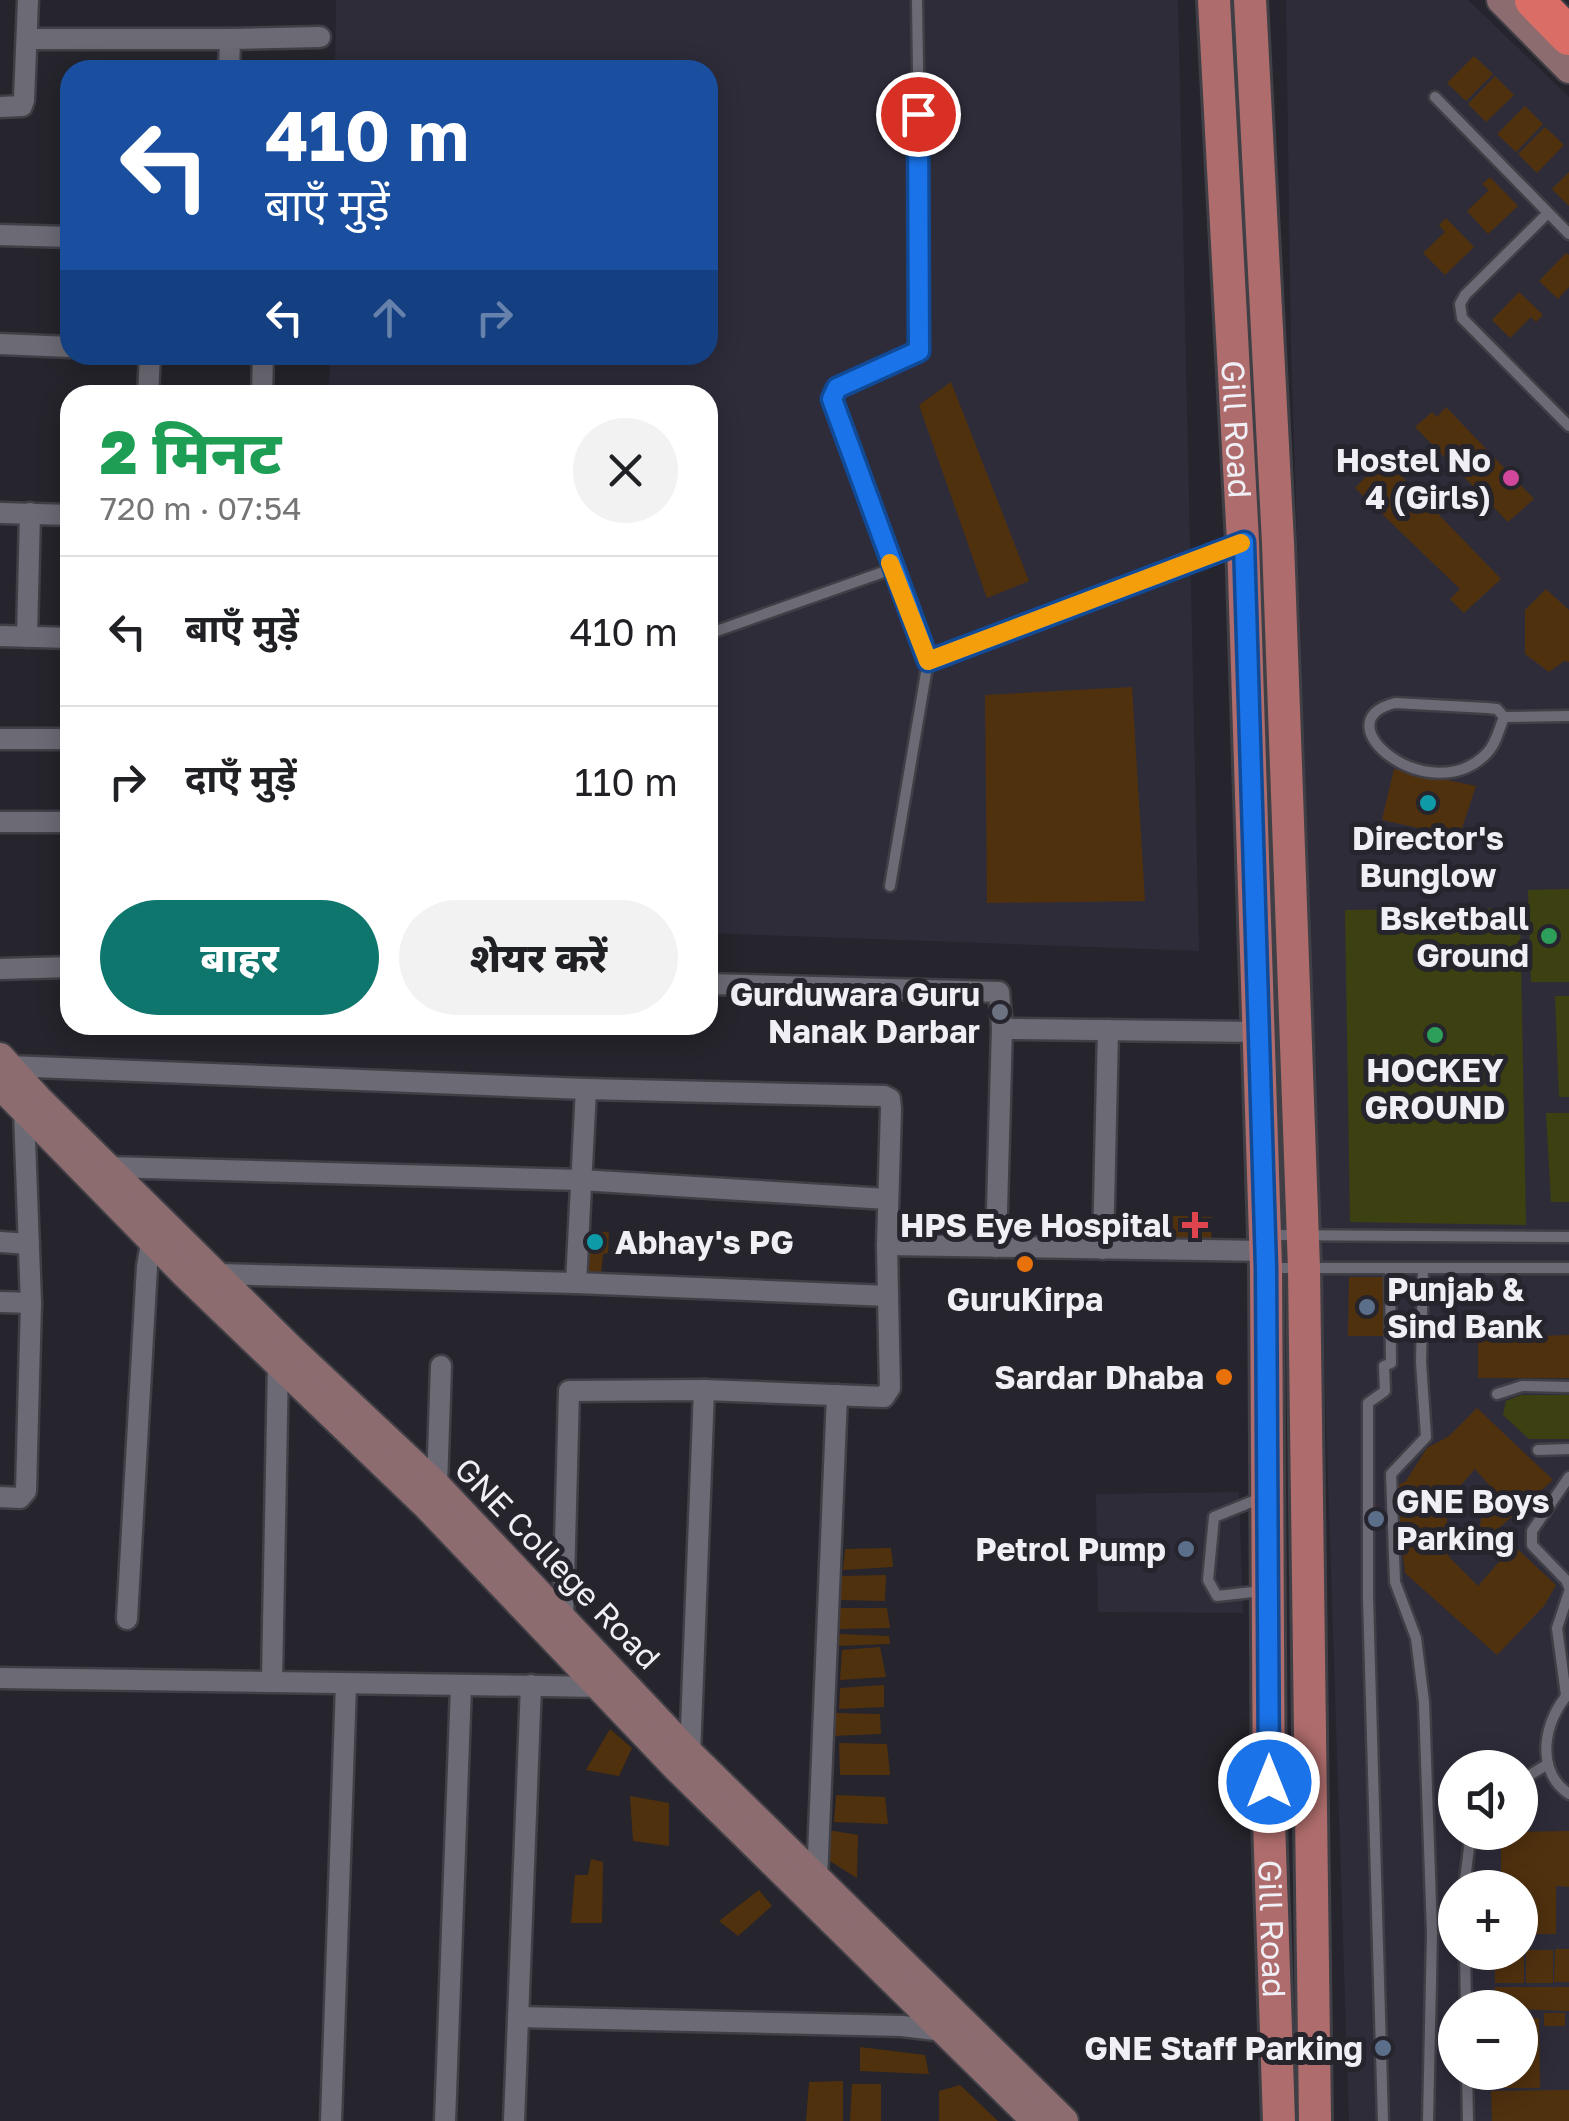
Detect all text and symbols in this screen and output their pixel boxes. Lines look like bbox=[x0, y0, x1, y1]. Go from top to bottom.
pin bbox=[876, 72, 961, 157]
icon: arrive bbox=[891, 87, 946, 142]
text: 410 m bbox=[265, 92, 469, 176]
icon: left bbox=[100, 100, 230, 230]
text: बाएँ मुड़ें bbox=[265, 177, 389, 231]
icon: left bbox=[257, 290, 312, 345]
icon: ahead bbox=[362, 290, 417, 345]
icon: right bbox=[467, 290, 522, 345]
street label: Gill Road bbox=[1214, 359, 1260, 499]
text: 2 मिनट bbox=[100, 415, 281, 487]
button: close bbox=[573, 418, 678, 523]
place label: Hostel No 4 (Girls) bbox=[1336, 441, 1491, 516]
marker: Hostel No 4 (Girls) bbox=[1500, 467, 1522, 489]
text: 720 m · 07:54 bbox=[100, 489, 302, 527]
icon: left bbox=[100, 604, 155, 659]
text: बाएँ मुड़ें bbox=[185, 605, 299, 650]
text: 410 m bbox=[570, 609, 678, 654]
icon: right bbox=[100, 754, 155, 809]
text: दाएँ मुड़ें bbox=[185, 755, 297, 800]
text: 110 m bbox=[574, 759, 678, 804]
marker: Director's Bunglow bbox=[1417, 792, 1439, 814]
place label: Director's Bunglow bbox=[1352, 819, 1504, 894]
place label: Bsketball Ground bbox=[1379, 899, 1529, 974]
button: बाहर bbox=[100, 900, 379, 1015]
button: शेयर करें bbox=[399, 900, 678, 1015]
marker: Bsketball Ground bbox=[1538, 925, 1560, 947]
place label: Gurduwara Guru Nanak Darbar bbox=[730, 975, 980, 1050]
marker: Gurduwara Guru Nanak Darbar bbox=[989, 1001, 1011, 1023]
marker: HOCKEY GROUND bbox=[1424, 1024, 1446, 1046]
place label: HOCKEY GROUND bbox=[1365, 1051, 1505, 1126]
place label: HPS Eye Hospital bbox=[900, 1206, 1172, 1244]
marker: HPS Eye Hospital bbox=[1182, 1212, 1208, 1238]
place label: Abhay's PG bbox=[615, 1223, 794, 1261]
marker: Abhay's PG bbox=[584, 1231, 606, 1253]
marker: GuruKirpa bbox=[1014, 1253, 1036, 1275]
place label: Punjab & Sind Bank bbox=[1387, 1270, 1544, 1345]
place label: GuruKirpa bbox=[947, 1280, 1103, 1318]
marker: Punjab & Sind Bank bbox=[1356, 1296, 1378, 1318]
place label: Sardar Dhaba bbox=[994, 1358, 1204, 1396]
marker: Sardar Dhaba bbox=[1213, 1366, 1235, 1388]
street label: GNE College Road bbox=[448, 1450, 668, 1676]
place label: GNE Boys Parking bbox=[1396, 1482, 1550, 1557]
marker: GNE Boys Parking bbox=[1365, 1508, 1387, 1530]
place label: Petrol Pump bbox=[975, 1530, 1166, 1568]
marker: Petrol Pump bbox=[1175, 1538, 1197, 1560]
position arrow bbox=[1217, 1730, 1321, 1834]
map controls bbox=[1438, 1750, 1538, 2090]
button: sound bbox=[1438, 1750, 1538, 1850]
street label: Gill Road bbox=[1251, 1859, 1294, 1998]
button: + bbox=[1438, 1870, 1538, 1970]
button: − bbox=[1438, 1990, 1538, 2090]
place label: GNE Staff Parking bbox=[1084, 2029, 1363, 2067]
marker: GNE Staff Parking bbox=[1372, 2037, 1394, 2059]

